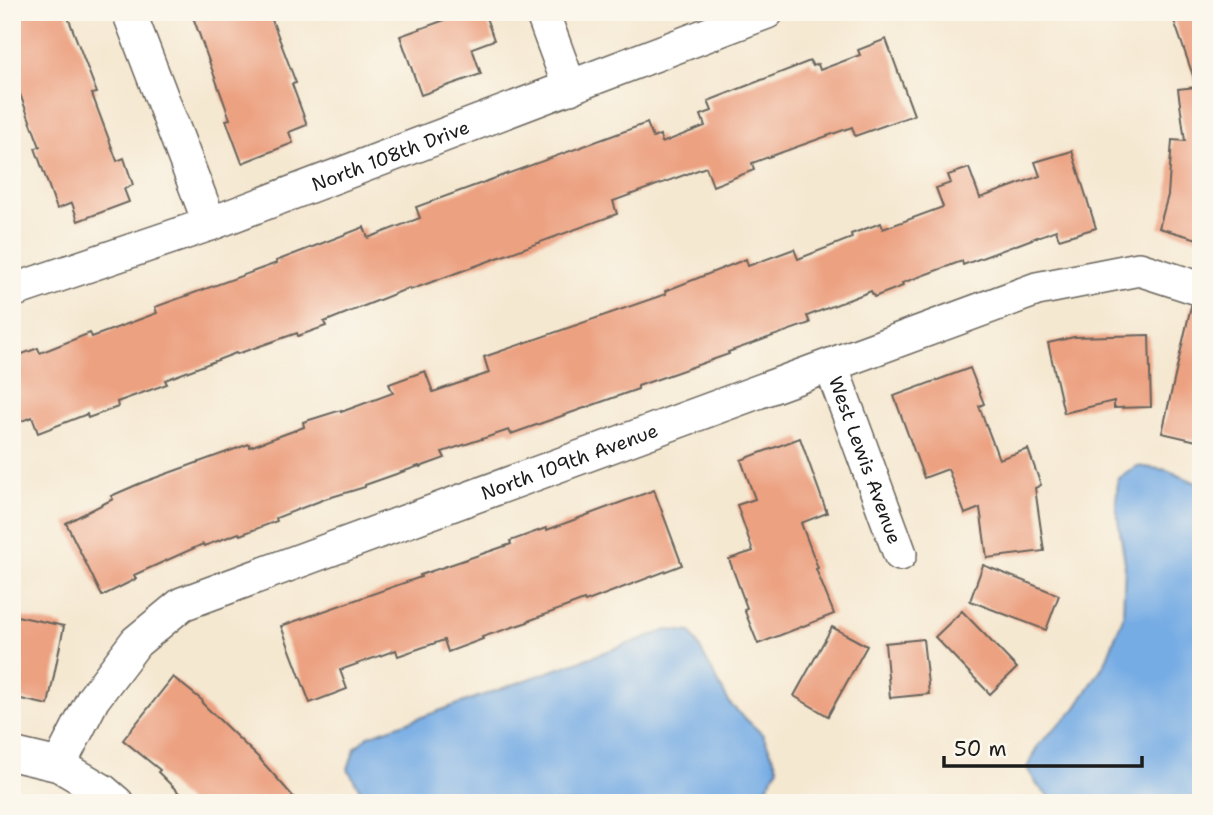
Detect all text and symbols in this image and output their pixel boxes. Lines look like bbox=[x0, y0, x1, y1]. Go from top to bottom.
street label: North 108th Drive bbox=[308, 114, 473, 197]
street label: West Lewis Avenue bbox=[823, 373, 907, 547]
street label: North 109th Avenue bbox=[477, 418, 661, 506]
scale bar bbox=[944, 724, 1141, 768]
text: 50 m bbox=[954, 735, 1007, 763]

